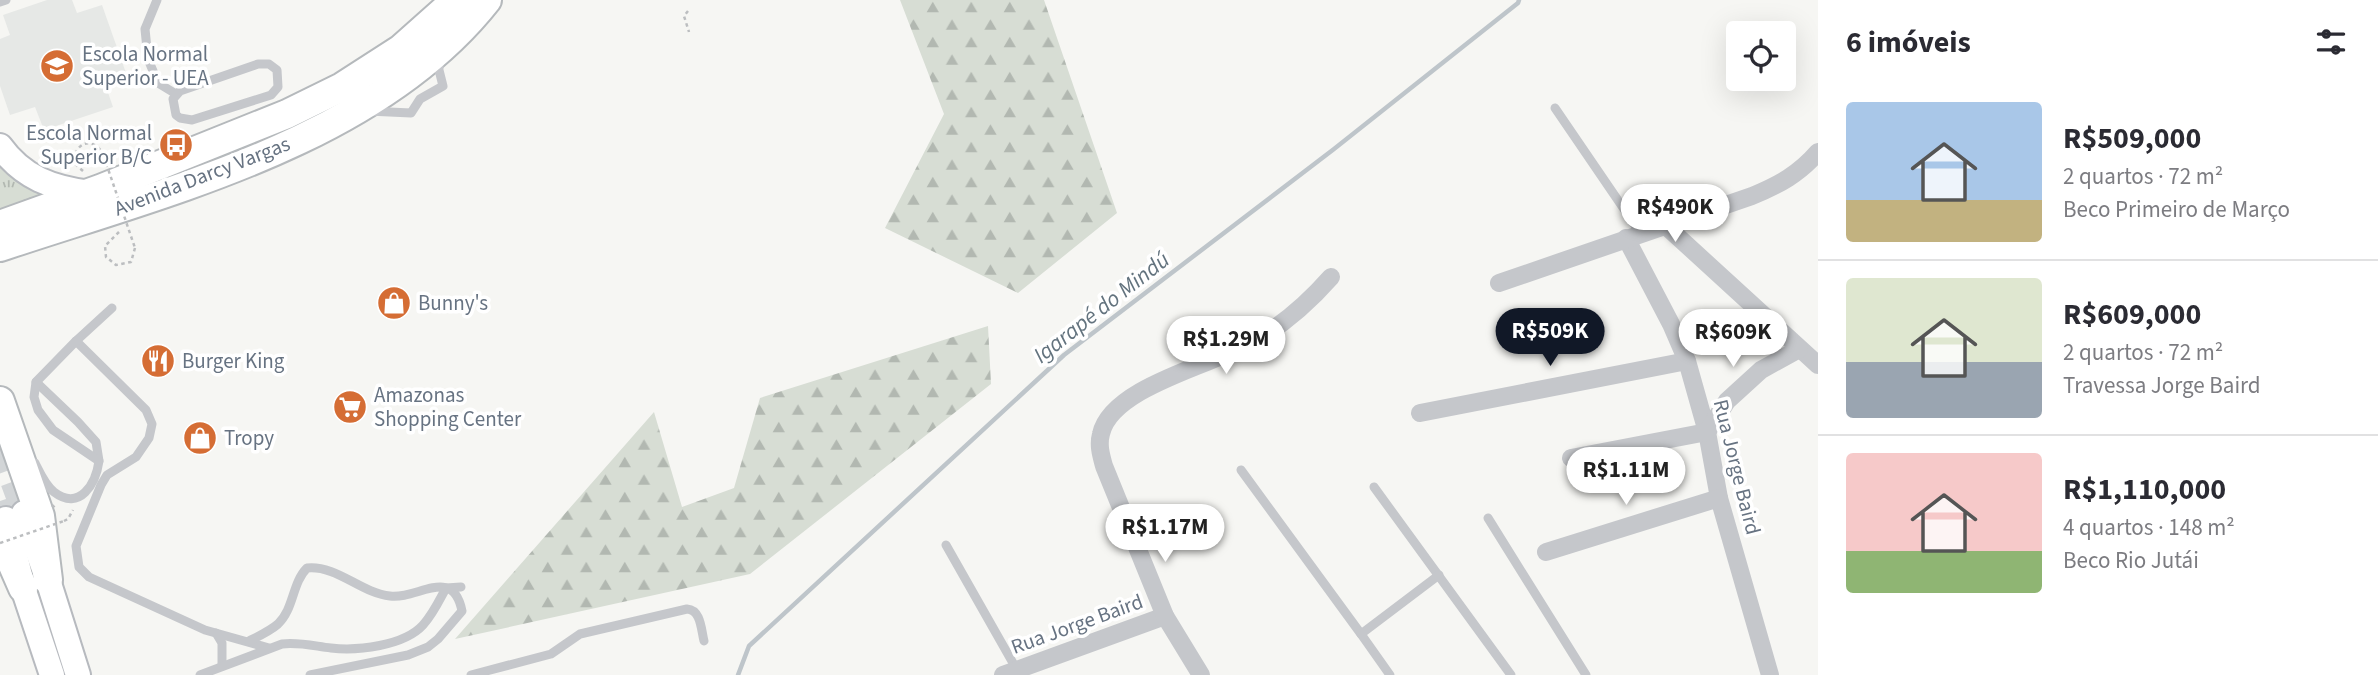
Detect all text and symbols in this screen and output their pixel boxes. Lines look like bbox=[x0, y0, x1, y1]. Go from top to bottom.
map controls bbox=[1726, 21, 1796, 91]
button: locate bbox=[1726, 21, 1796, 91]
text: 6 imóveis bbox=[1846, 21, 1971, 64]
icon: filters bbox=[2312, 23, 2350, 61]
place label: Escola Normal Superior - UEA bbox=[82, 39, 209, 93]
school or university icon: Escola Normal Superior - UEA bbox=[38, 47, 76, 85]
text: R$509,000 bbox=[2063, 117, 2201, 160]
place label: Escola Normal Superior B/C bbox=[26, 118, 152, 172]
bus stop icon: Escola Normal Superior B/C bbox=[157, 126, 195, 164]
street label: Avenida Darcy Vargas bbox=[110, 129, 295, 223]
icon: home bbox=[1902, 130, 1986, 214]
text: 2 quartos · 72 m² bbox=[2063, 160, 2223, 193]
pin: R$490K bbox=[1618, 184, 1732, 244]
text: R$490K bbox=[1637, 190, 1713, 223]
text: Beco Primeiro de Março bbox=[2063, 193, 2290, 226]
water label: Igarapé do Mindú bbox=[1026, 244, 1176, 371]
shop icon: Bunny's bbox=[375, 284, 413, 322]
place label: Bunny's bbox=[418, 288, 488, 318]
text: R$609,000 bbox=[2063, 293, 2201, 336]
icon: home bbox=[1902, 306, 1986, 390]
pin: R$509K bbox=[1493, 308, 1607, 368]
pin: R$609K bbox=[1676, 310, 1790, 369]
text: R$509K bbox=[1512, 314, 1588, 347]
text: R$609K bbox=[1695, 315, 1771, 348]
pin: R$1.29M bbox=[1161, 316, 1291, 376]
text: R$1.29M bbox=[1182, 322, 1270, 355]
text: 2 quartos · 72 m² bbox=[2063, 336, 2223, 369]
restaurant icon: Burger King bbox=[139, 342, 177, 380]
place label: Burger King bbox=[182, 346, 285, 376]
text: Travessa Jorge Baird bbox=[2063, 369, 2261, 402]
place label: Amazonas Shopping Center bbox=[374, 380, 522, 434]
supermarket icon: Amazonas Shopping Center bbox=[331, 388, 369, 426]
street label: Rua Jorge Baird bbox=[1706, 396, 1768, 538]
shop icon: Tropy bbox=[181, 419, 219, 457]
place label: Tropy bbox=[224, 423, 274, 453]
pin: R$1.11M bbox=[1561, 448, 1691, 507]
text: R$1.11M bbox=[1582, 453, 1670, 486]
text: R$1,110,000 bbox=[2063, 468, 2226, 511]
icon: home bbox=[1902, 481, 1986, 565]
pin: R$1.17M bbox=[1100, 504, 1230, 564]
text: R$1.17M bbox=[1121, 510, 1209, 543]
text: 4 quartos · 148 m² bbox=[2063, 511, 2235, 544]
text: Beco Rio Jutái bbox=[2063, 544, 2199, 577]
street label: Rua Jorge Baird bbox=[1007, 586, 1147, 662]

